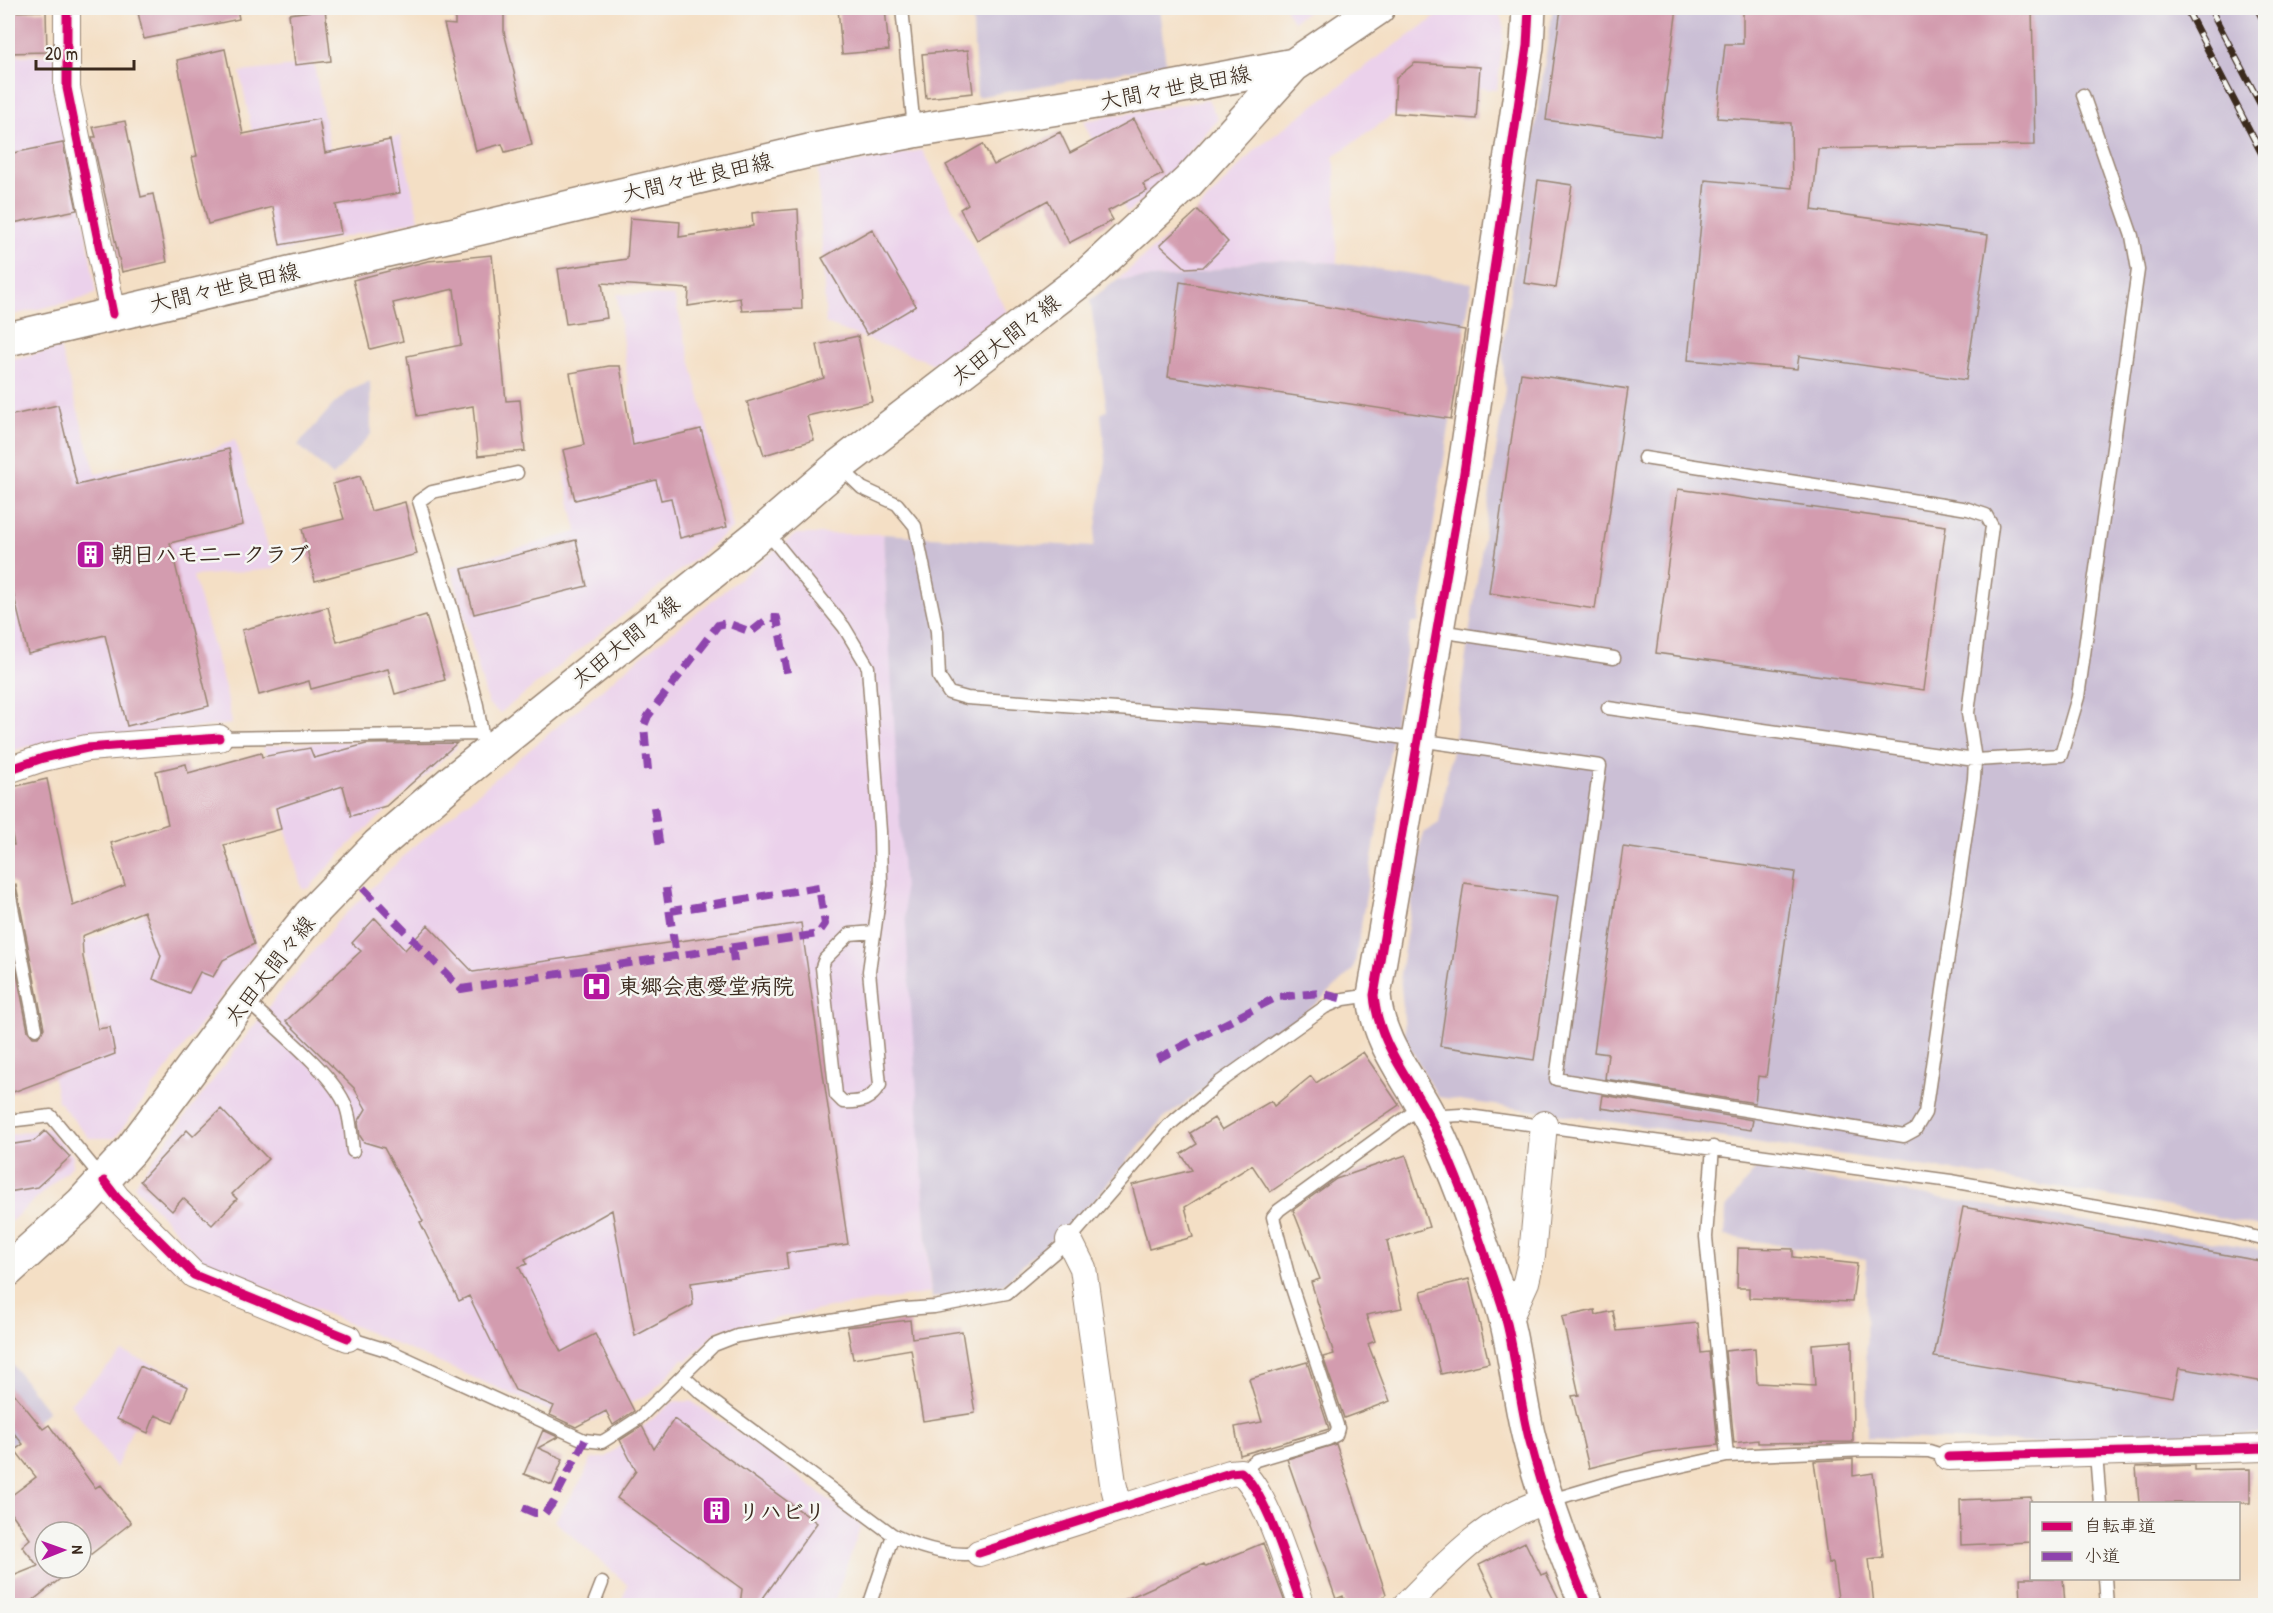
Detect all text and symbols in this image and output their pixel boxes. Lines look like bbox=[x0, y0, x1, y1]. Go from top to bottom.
scale bar bbox=[36, 33, 134, 71]
text: 20 m bbox=[45, 41, 78, 66]
street label: 大間々世良田線 bbox=[1097, 58, 1253, 116]
street label: 大間々世良田線 bbox=[619, 145, 775, 209]
street label: 大間々世良田線 bbox=[146, 255, 302, 319]
street label: 太田大間々線 bbox=[944, 287, 1066, 391]
building icon: 朝日ハモ二ークラブ bbox=[74, 538, 106, 570]
place label: 朝日ハモ二ークラブ bbox=[111, 539, 309, 569]
street label: 太田大間々線 bbox=[564, 588, 686, 694]
street label: 太田大間々線 bbox=[217, 909, 321, 1031]
hospital icon: 東郷会恵愛堂病院 bbox=[581, 970, 613, 1002]
place label: 東郷会恵愛堂病院 bbox=[618, 971, 794, 1001]
building icon: リハビリ bbox=[701, 1495, 733, 1527]
place label: リハビリ bbox=[738, 1496, 826, 1526]
legend bbox=[2030, 1502, 2240, 1580]
text: 自転車道 bbox=[2084, 1513, 2156, 1538]
north arrow bbox=[33, 1520, 93, 1580]
text: 小道 bbox=[2084, 1543, 2120, 1568]
text: N bbox=[67, 1545, 89, 1555]

